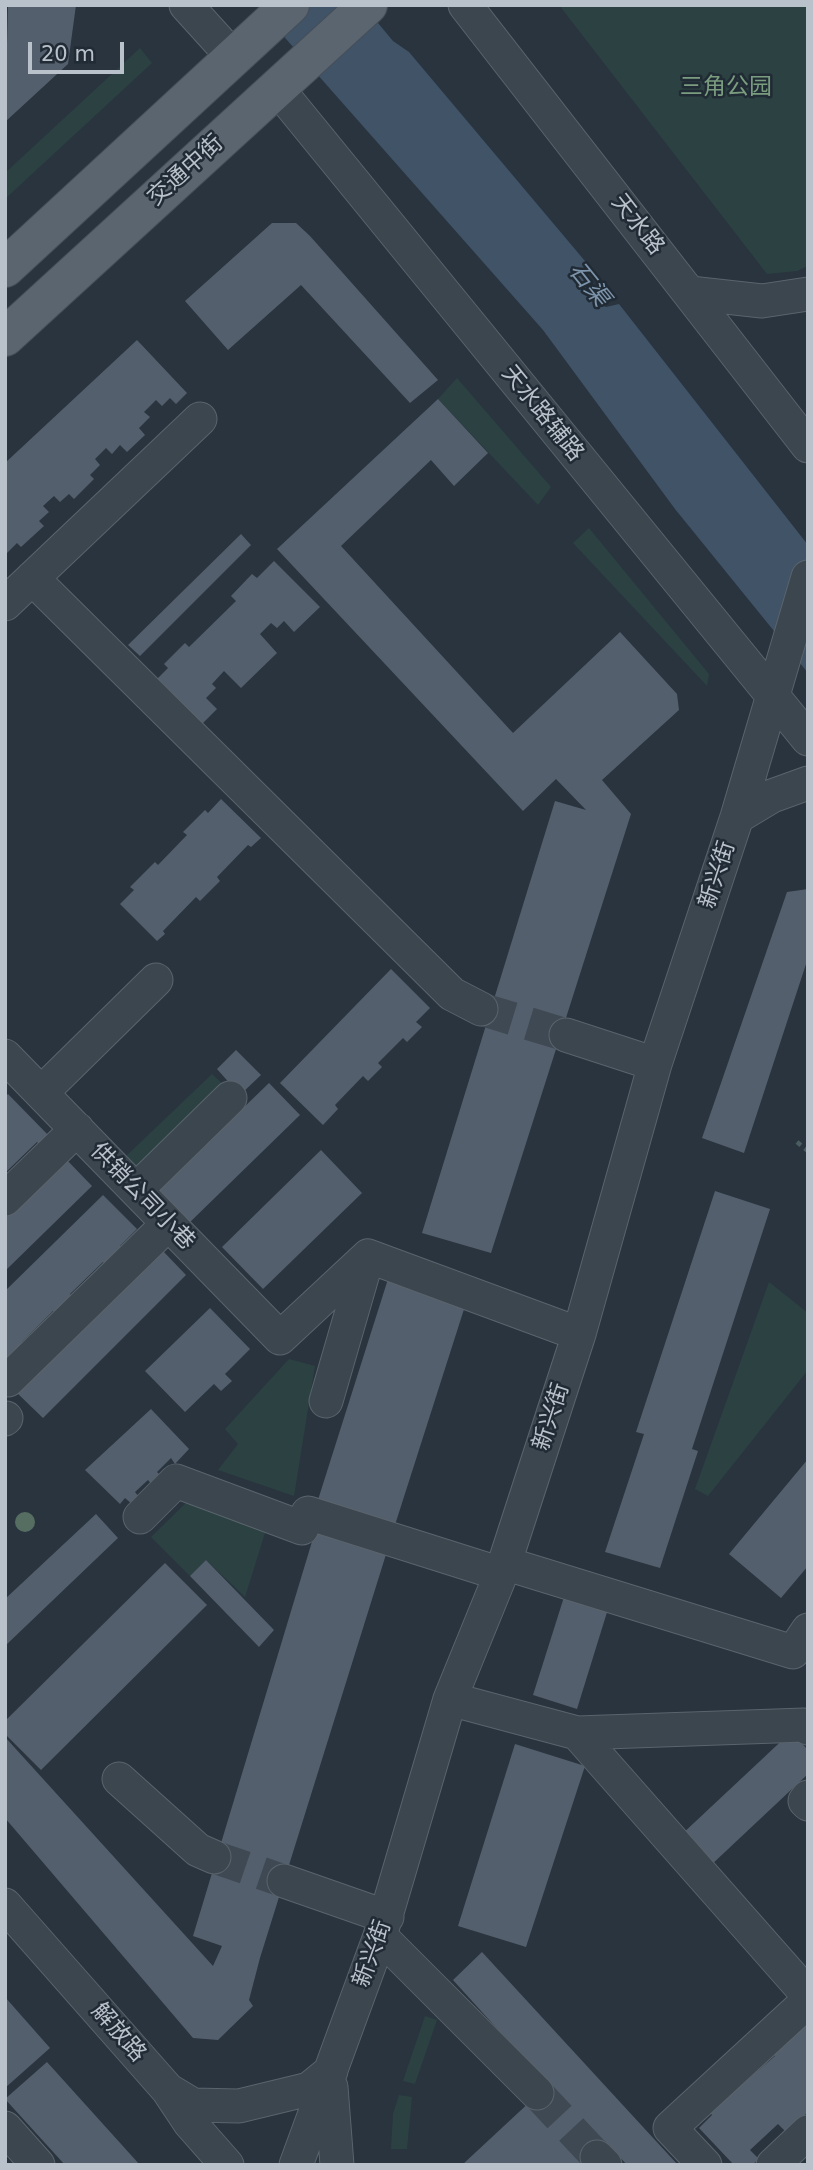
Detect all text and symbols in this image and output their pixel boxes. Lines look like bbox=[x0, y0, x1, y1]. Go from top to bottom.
scale bar bbox=[32, 28, 128, 72]
text: 20 m bbox=[41, 42, 95, 66]
park label: 三角公园 bbox=[680, 74, 772, 102]
street label: 交通中街 bbox=[143, 130, 229, 212]
street label: 天水路 bbox=[605, 189, 669, 261]
water label: 石渠 bbox=[562, 257, 614, 313]
street label: 天水路辅路 bbox=[495, 361, 589, 467]
street label: 新兴街 bbox=[694, 838, 742, 912]
street label: 供销公司小巷 bbox=[84, 1138, 200, 1256]
street label: 新兴街 bbox=[528, 1380, 576, 1454]
street label: 新兴街 bbox=[348, 1917, 398, 1991]
street label: 解放路 bbox=[85, 1998, 151, 2068]

